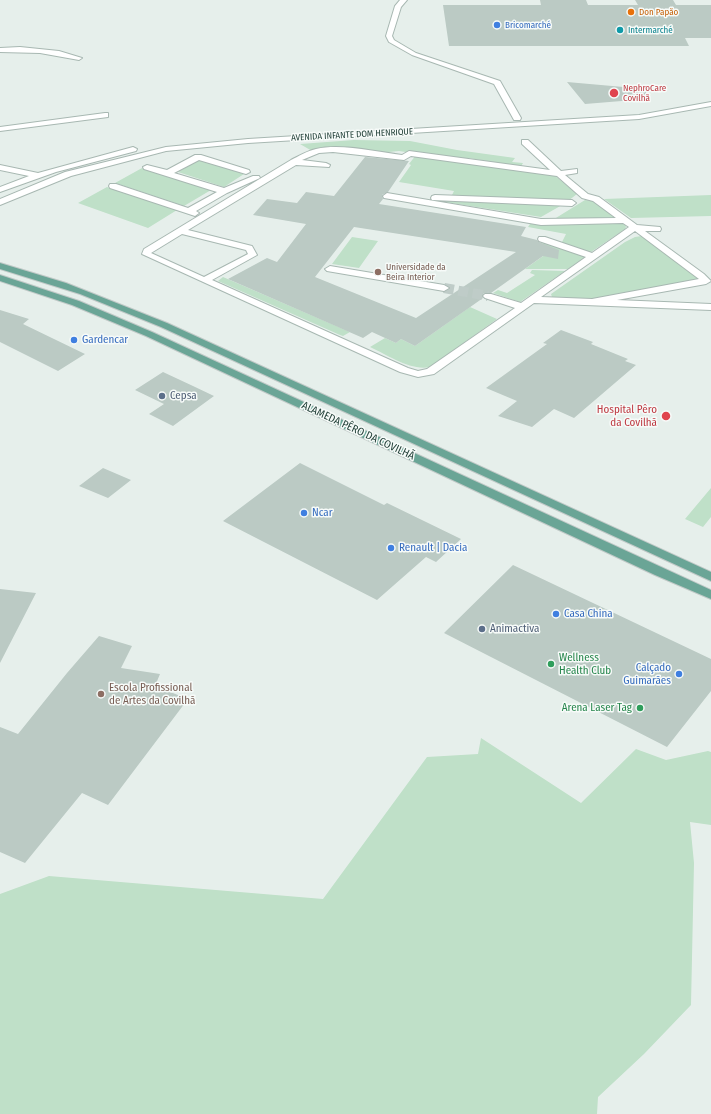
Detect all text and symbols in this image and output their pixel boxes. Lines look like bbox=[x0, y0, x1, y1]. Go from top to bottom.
marker: Don Papão bbox=[626, 7, 636, 17]
place label: Don Papão bbox=[639, 7, 678, 17]
marker: Bricomarché bbox=[492, 20, 502, 30]
place label: Bricomarché bbox=[505, 20, 551, 30]
marker: Intermarché bbox=[615, 25, 625, 35]
place label: Intermarché bbox=[628, 25, 673, 35]
place label: NephroCare Covilhã bbox=[623, 83, 666, 104]
marker: NephroCare Covilhã bbox=[608, 87, 620, 99]
street label: AVENIDA INFANTE DOM HENRIQUE bbox=[291, 126, 413, 144]
place label: Universidade da Beira Interior bbox=[386, 262, 446, 283]
marker: Universidade da Beira Interior bbox=[373, 267, 383, 277]
place label: Gardencar bbox=[82, 333, 128, 347]
marker: Gardencar bbox=[69, 335, 79, 345]
place label: Cepsa bbox=[170, 389, 197, 403]
marker: Cepsa bbox=[157, 391, 167, 401]
street label: ALAMEDA PÊRO DA COVILHÃ bbox=[299, 399, 417, 463]
place label: Hospital Pêro da Covilhã bbox=[597, 403, 657, 429]
marker: Hospital Pêro da Covilhã bbox=[660, 410, 672, 422]
place label: Ncar bbox=[312, 506, 333, 520]
marker: Ncar bbox=[299, 508, 309, 518]
place label: Renault | Dacia bbox=[399, 541, 467, 555]
marker: Renault | Dacia bbox=[386, 543, 396, 553]
place label: Casa China bbox=[564, 607, 613, 621]
marker: Casa China bbox=[551, 609, 561, 619]
place label: Animactiva bbox=[490, 622, 539, 636]
marker: Animactiva bbox=[477, 624, 487, 634]
place label: Wellness Health Club bbox=[559, 651, 611, 677]
marker: Wellness Health Club bbox=[546, 659, 556, 669]
place label: Calçado Guimarães bbox=[623, 661, 671, 687]
marker: Calçado Guimarães bbox=[674, 669, 684, 679]
place label: Escola Profissional de Artes da Covilhã bbox=[109, 681, 195, 707]
marker: Escola Profissional de Artes da Covilhã bbox=[96, 689, 106, 699]
place label: Arena Laser Tag bbox=[562, 701, 632, 715]
marker: Arena Laser Tag bbox=[635, 703, 645, 713]

